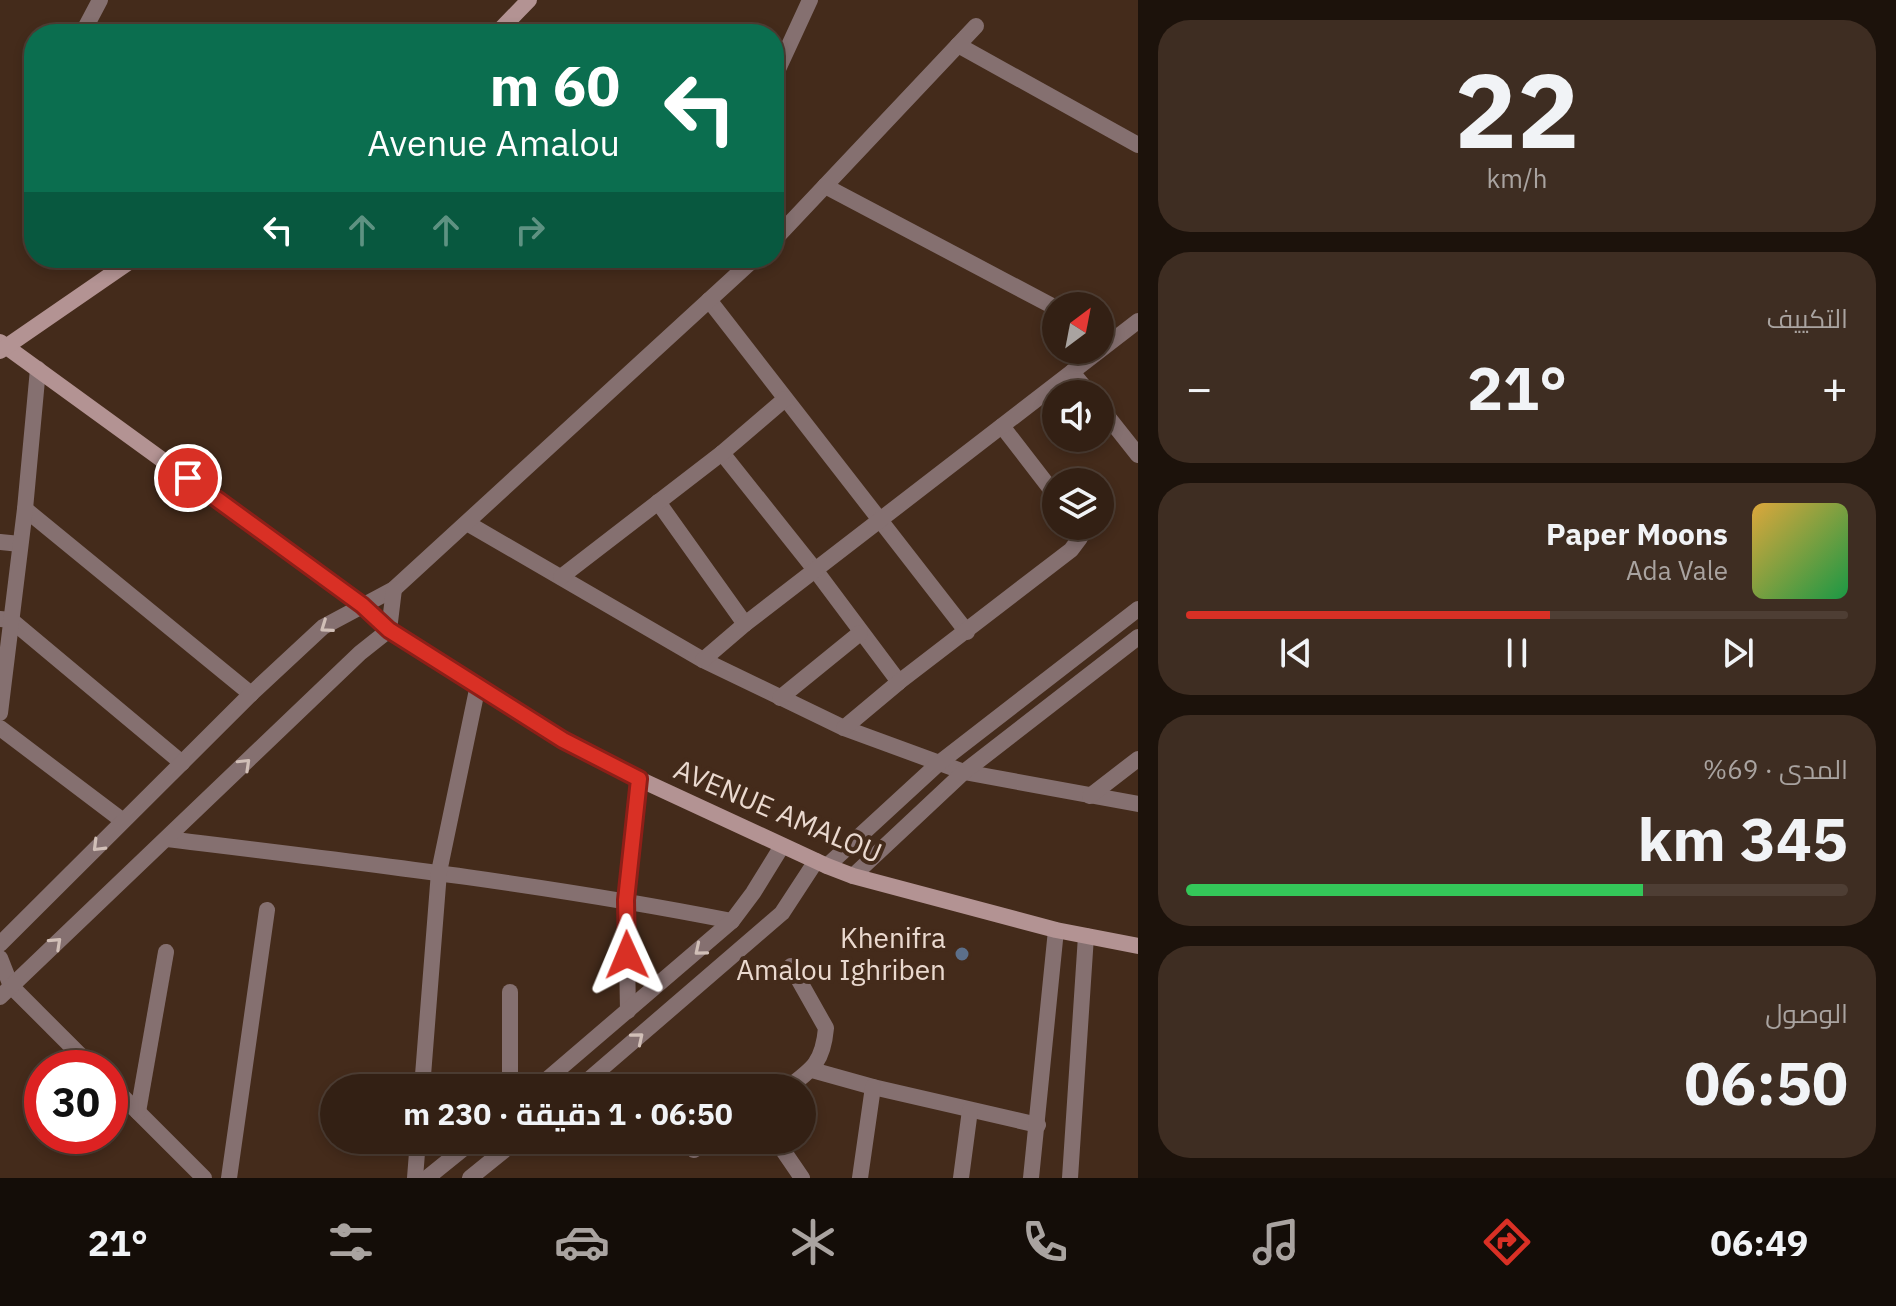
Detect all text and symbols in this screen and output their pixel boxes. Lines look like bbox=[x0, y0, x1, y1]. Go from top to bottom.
text: 22 bbox=[1455, 41, 1579, 177]
text: 60 m bbox=[490, 49, 620, 121]
icon: left bbox=[648, 56, 752, 160]
text: Avenue Amalou bbox=[367, 119, 620, 166]
text: km/h bbox=[1486, 161, 1548, 195]
icon: left bbox=[256, 208, 300, 252]
icon: ahead bbox=[340, 208, 384, 252]
icon: ahead bbox=[424, 208, 468, 252]
icon: right bbox=[508, 208, 552, 252]
north arrow bbox=[1042, 292, 1114, 364]
map controls bbox=[1042, 292, 1114, 540]
text: التكييف bbox=[1766, 301, 1848, 335]
text: 21° bbox=[1467, 348, 1567, 427]
text: − bbox=[1186, 359, 1212, 416]
text: + bbox=[1822, 359, 1848, 416]
button: sound bbox=[1042, 380, 1114, 452]
pin bbox=[154, 444, 222, 512]
icon: arrive bbox=[166, 456, 210, 500]
button: layers bbox=[1042, 468, 1114, 540]
text: Paper Moons bbox=[1546, 514, 1728, 553]
text: Ada Vale bbox=[1626, 553, 1728, 587]
one-way arrow bbox=[320, 617, 335, 632]
icon: previous bbox=[1274, 631, 1318, 675]
icon: pause bbox=[1495, 631, 1539, 675]
icon: next bbox=[1716, 631, 1760, 675]
street label: AVENUE AMALOU bbox=[669, 750, 888, 871]
text: المدى · 69% bbox=[1703, 752, 1848, 786]
one-way arrow bbox=[236, 759, 250, 774]
text: 345 km bbox=[1638, 799, 1848, 878]
one-way arrow bbox=[93, 837, 107, 851]
position arrow bbox=[585, 913, 669, 997]
place label: Khenifra Amalou Ighriben bbox=[736, 919, 946, 988]
one-way arrow bbox=[47, 939, 62, 953]
one-way arrow bbox=[694, 940, 709, 955]
marker: Khenifra Amalou Ighriben bbox=[953, 945, 971, 963]
text: الوصول bbox=[1765, 996, 1848, 1030]
one-way arrow bbox=[629, 1033, 643, 1048]
text: 06:50 bbox=[1684, 1043, 1848, 1122]
speed limit sign: 30 bbox=[24, 1050, 128, 1154]
text: 06:50 · 1 دقيقة · 230 m bbox=[403, 1094, 733, 1133]
icon: filters bbox=[323, 1214, 379, 1270]
icon: car bbox=[554, 1214, 610, 1270]
icon: climate bbox=[785, 1214, 841, 1270]
icon: phone bbox=[1017, 1214, 1073, 1270]
icon: music bbox=[1248, 1214, 1304, 1270]
icon: directions bbox=[1479, 1214, 1535, 1270]
text: 21° bbox=[88, 1219, 148, 1266]
text: 06:49 bbox=[1710, 1219, 1808, 1266]

